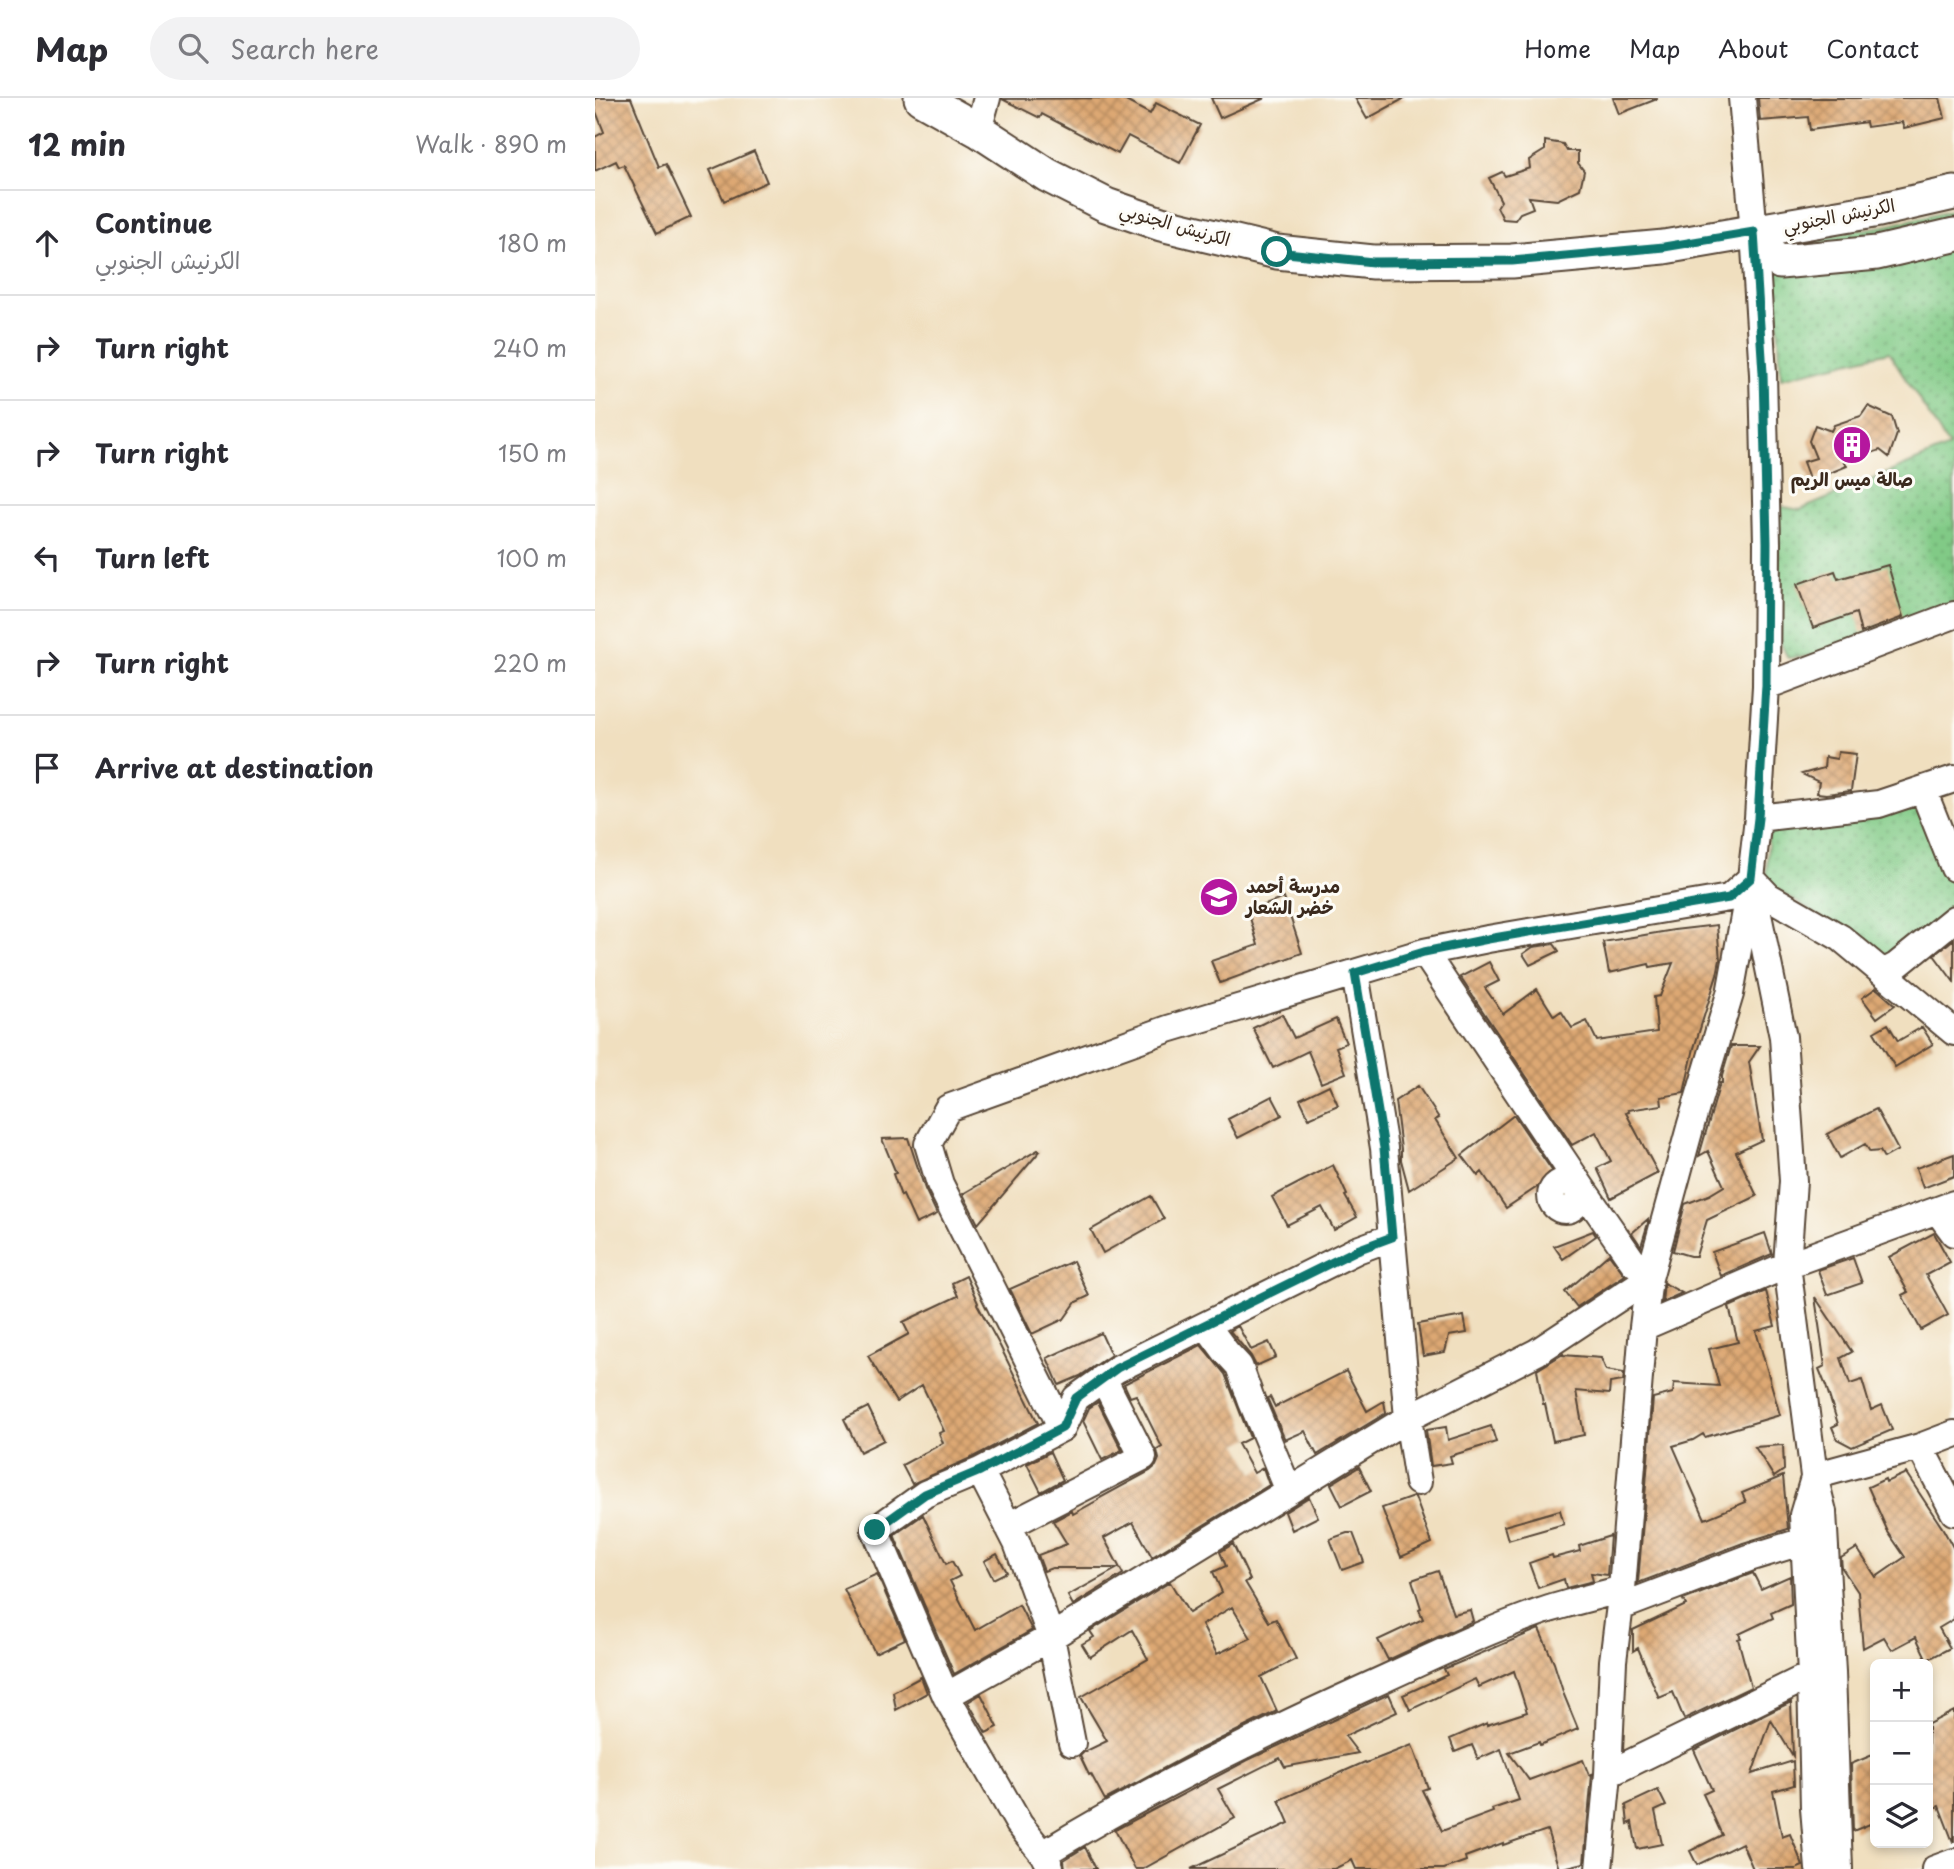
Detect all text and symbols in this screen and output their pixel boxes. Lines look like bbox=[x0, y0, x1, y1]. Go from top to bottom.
search box bbox=[150, 17, 640, 80]
text: Map bbox=[35, 23, 108, 73]
icon: search bbox=[174, 29, 212, 67]
text: Search here bbox=[230, 29, 379, 68]
text: Home bbox=[1524, 30, 1591, 66]
text: Map bbox=[1629, 30, 1680, 66]
text: About bbox=[1718, 30, 1788, 66]
text: Contact bbox=[1826, 30, 1919, 66]
text: 12 min bbox=[28, 121, 126, 166]
text: Walk · 890 m bbox=[415, 126, 567, 161]
street label: الكرنيش الجنوبي bbox=[1780, 190, 1898, 243]
street label: الكرنيش الجنوبي bbox=[1116, 195, 1234, 256]
text: Continue bbox=[95, 203, 212, 242]
icon: ahead bbox=[28, 224, 66, 262]
text: 180 m bbox=[498, 225, 567, 260]
route start bbox=[1261, 236, 1292, 267]
text: الكرنيش الجنوبي bbox=[95, 242, 240, 277]
text: Turn right bbox=[95, 328, 229, 367]
icon: right bbox=[28, 329, 66, 367]
text: 240 m bbox=[493, 330, 567, 365]
building icon: صالة ميس الريم bbox=[1831, 424, 1873, 466]
text: Turn right bbox=[95, 433, 229, 472]
icon: right bbox=[28, 434, 66, 472]
text: 150 m bbox=[498, 435, 567, 470]
place label: صالة ميس الريم bbox=[1791, 465, 1913, 494]
text: Turn left bbox=[95, 538, 210, 577]
icon: left bbox=[28, 539, 66, 577]
text: 100 m bbox=[497, 540, 567, 575]
text: Turn right bbox=[95, 643, 229, 682]
icon: right bbox=[28, 644, 66, 682]
text: 220 m bbox=[493, 645, 567, 680]
text: Arrive at destination bbox=[95, 748, 374, 787]
icon: arrive bbox=[28, 749, 66, 787]
place label: مدرسة أحمد خضر الشعار bbox=[1244, 872, 1340, 920]
school or university icon: مدرسة أحمد خضر الشعار bbox=[1198, 876, 1240, 918]
route end bbox=[859, 1514, 890, 1545]
map controls bbox=[1870, 1659, 1933, 1848]
button: + bbox=[1870, 1659, 1933, 1722]
button: − bbox=[1870, 1722, 1933, 1785]
button: layers bbox=[1870, 1785, 1933, 1848]

